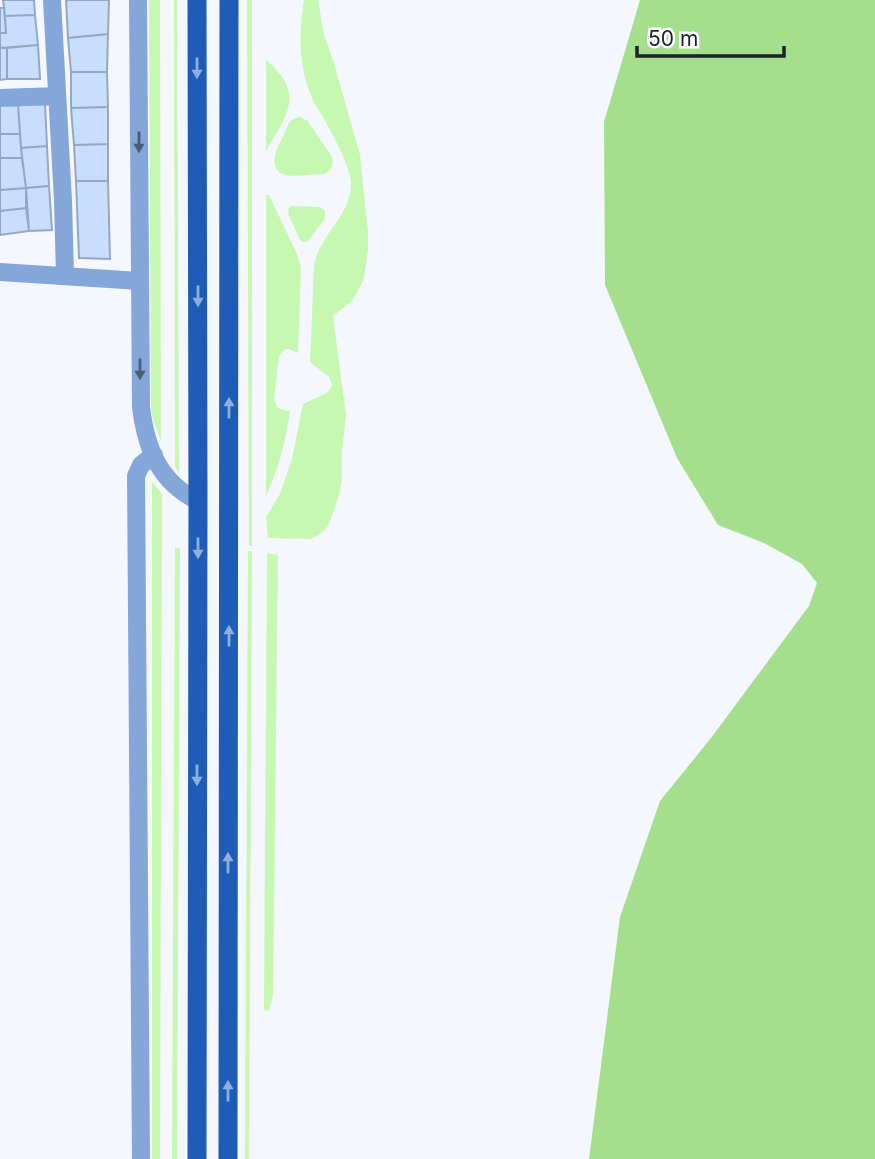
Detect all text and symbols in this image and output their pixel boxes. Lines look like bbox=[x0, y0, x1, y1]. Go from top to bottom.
scale bar bbox=[637, 14, 784, 58]
text: 50 m bbox=[648, 26, 698, 51]
one-way arrow bbox=[191, 57, 203, 79]
one-way arrow bbox=[133, 131, 145, 153]
one-way arrow bbox=[192, 285, 204, 307]
one-way arrow bbox=[134, 358, 146, 380]
one-way arrow bbox=[223, 397, 235, 419]
one-way arrow bbox=[192, 537, 204, 559]
one-way arrow bbox=[223, 625, 235, 647]
one-way arrow bbox=[192, 764, 203, 786]
one-way arrow bbox=[222, 852, 234, 874]
one-way arrow bbox=[222, 1080, 234, 1102]

